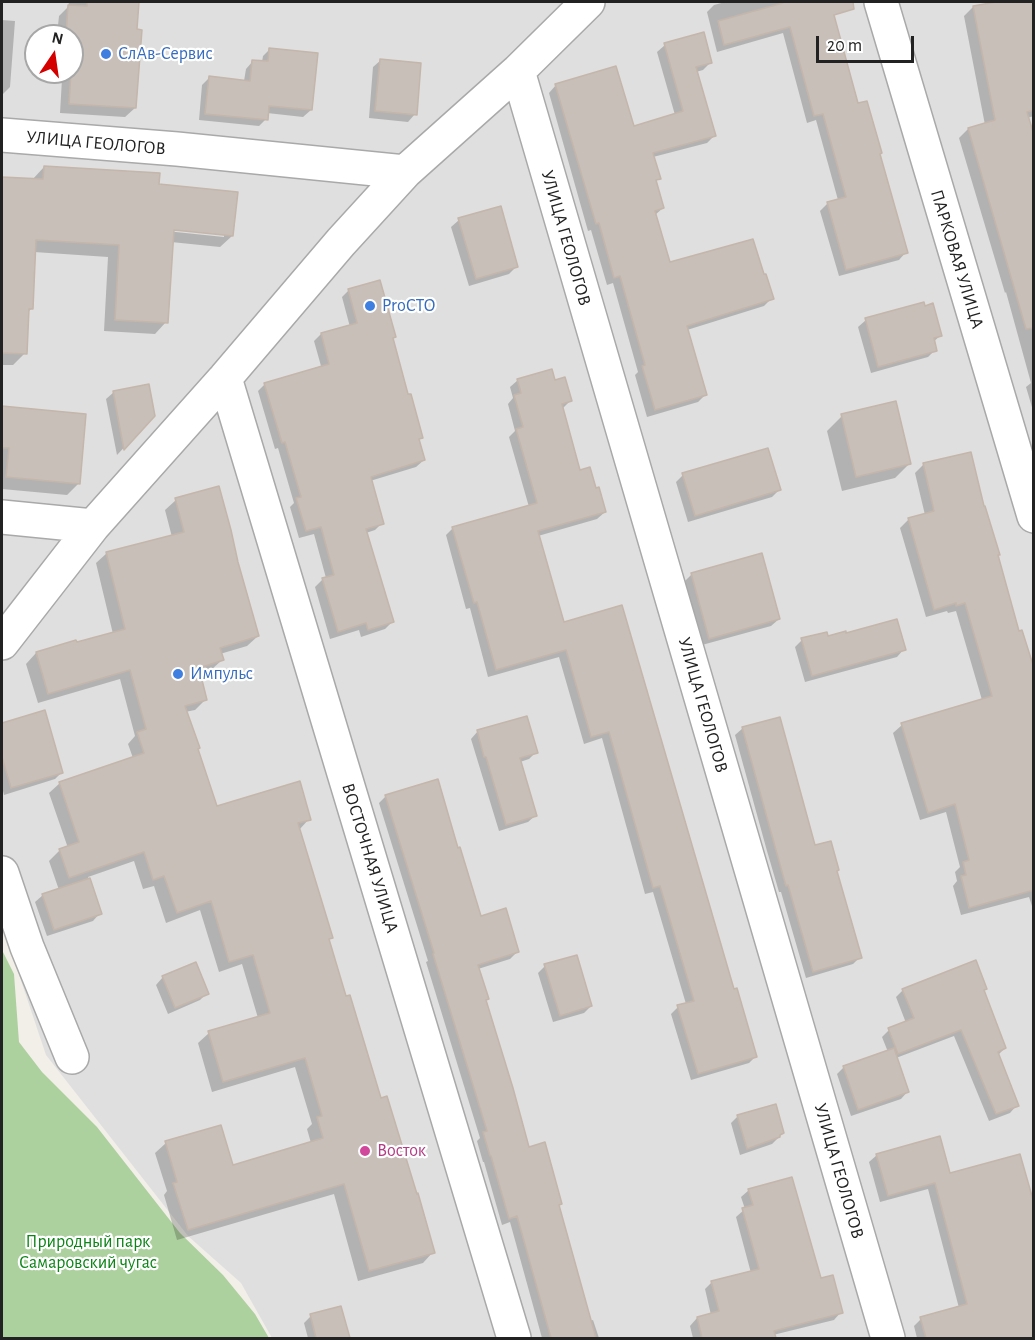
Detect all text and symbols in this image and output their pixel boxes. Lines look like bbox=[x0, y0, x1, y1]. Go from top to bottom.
north arrow bbox=[24, 24, 84, 84]
scale bar bbox=[819, 24, 916, 62]
text: N bbox=[50, 29, 65, 47]
text: 20 m bbox=[827, 37, 862, 55]
place label: СлАв-Сервис bbox=[118, 43, 213, 65]
marker: СлАв-Сервис bbox=[99, 47, 113, 61]
street label: УЛИЦА ГЕОЛОГОВ bbox=[25, 126, 167, 160]
street label: УЛИЦА ГЕОЛОГОВ bbox=[536, 168, 596, 308]
street label: ПАРКОВАЯ УЛИЦА bbox=[926, 187, 988, 331]
place label: ProСТО bbox=[382, 295, 436, 317]
marker: ProСТО bbox=[363, 299, 377, 313]
street label: УЛИЦА ГЕОЛОГОВ bbox=[673, 635, 733, 775]
place label: Импульс bbox=[190, 663, 253, 685]
marker: Импульс bbox=[171, 667, 185, 681]
street label: ВОСТОЧНАЯ УЛИЦА bbox=[337, 781, 403, 935]
street label: УЛИЦА ГЕОЛОГОВ bbox=[809, 1101, 869, 1241]
place label: Восток bbox=[377, 1140, 426, 1162]
marker: Восток bbox=[358, 1144, 372, 1158]
park label: Природный парк Самаровский чугас bbox=[19, 1231, 157, 1274]

